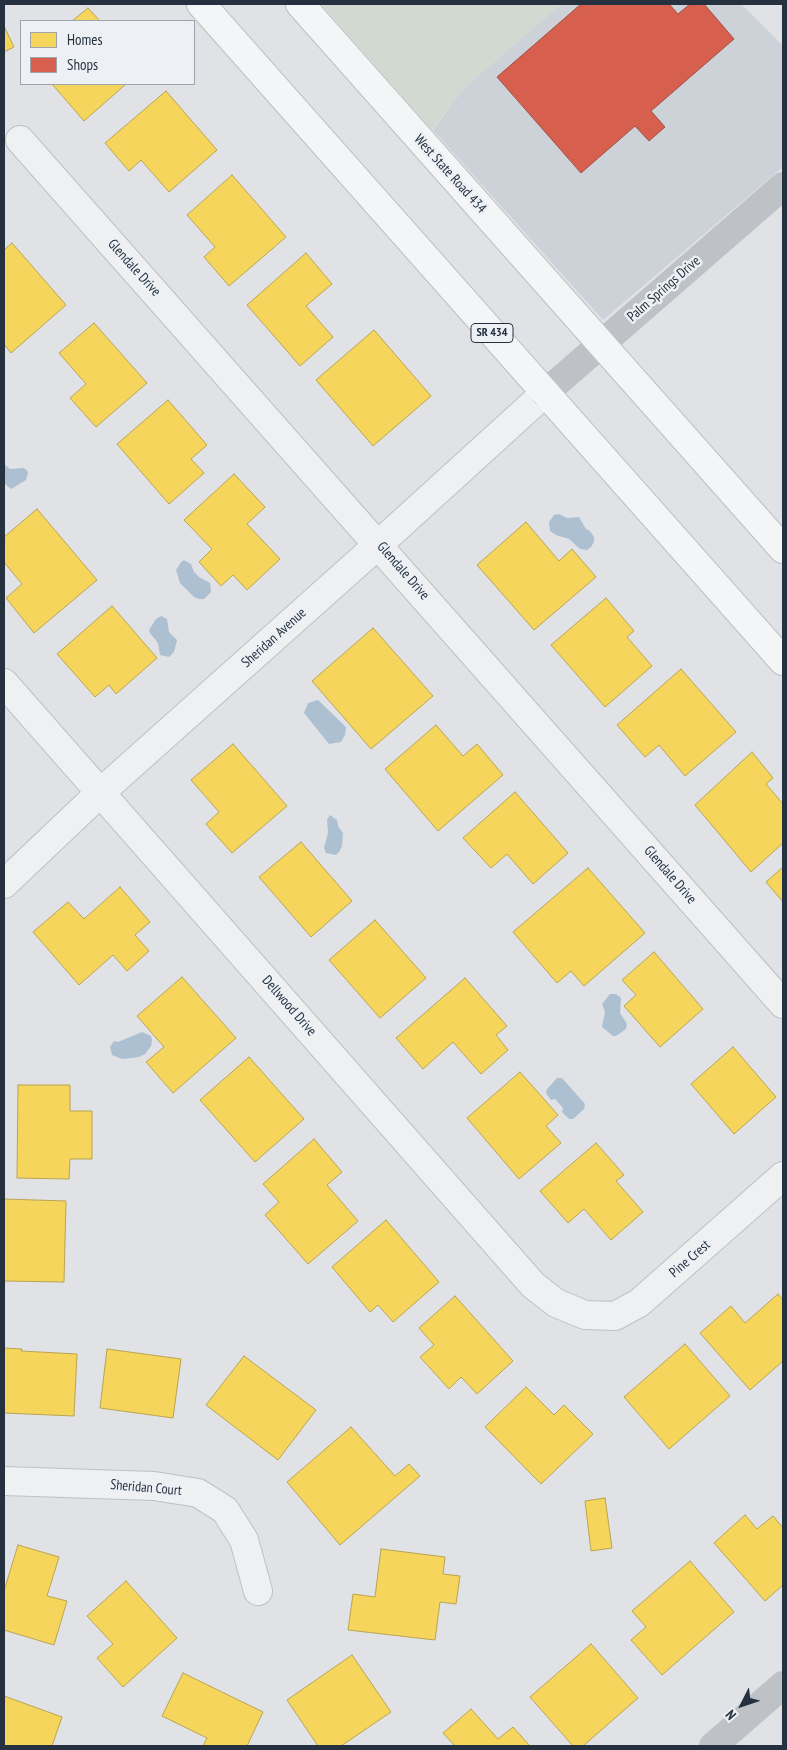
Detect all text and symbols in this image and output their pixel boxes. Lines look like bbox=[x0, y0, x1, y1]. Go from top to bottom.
legend bbox=[20, 20, 195, 85]
text: Homes bbox=[67, 30, 103, 49]
text: Shops bbox=[67, 55, 98, 74]
street label: West State Road 434 bbox=[410, 131, 490, 217]
street label: Glendale Drive bbox=[104, 236, 164, 300]
street label: Palm Springs Drive bbox=[624, 253, 704, 325]
road number: SR 434 bbox=[471, 323, 513, 342]
street label: Glendale Drive bbox=[373, 539, 433, 603]
street label: Sheridan Avenue bbox=[238, 605, 310, 671]
street label: Glendale Drive bbox=[640, 843, 700, 907]
street label: Dellwood Drive bbox=[258, 972, 320, 1040]
street label: Pine Crest bbox=[666, 1237, 714, 1281]
street label: Sheridan Court bbox=[110, 1477, 182, 1499]
north arrow bbox=[717, 1680, 767, 1730]
text: N bbox=[721, 1706, 740, 1724]

